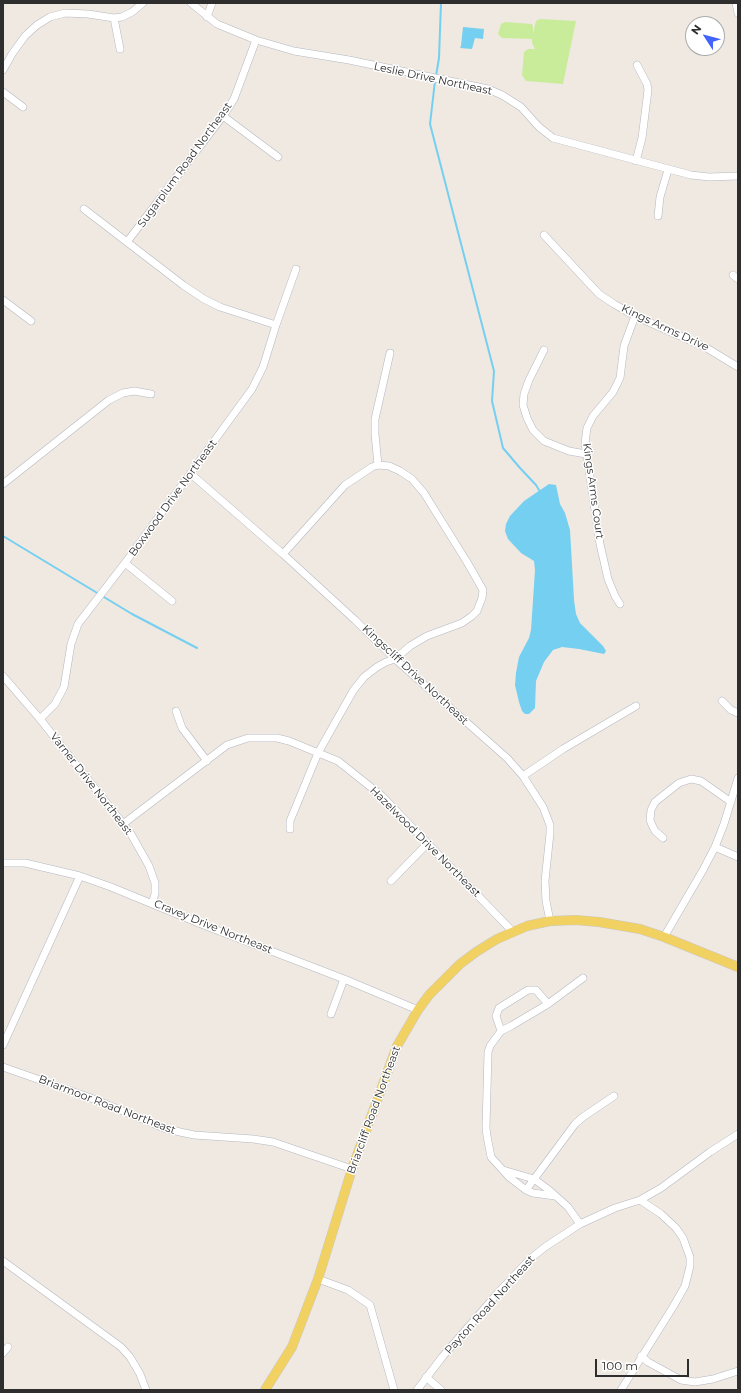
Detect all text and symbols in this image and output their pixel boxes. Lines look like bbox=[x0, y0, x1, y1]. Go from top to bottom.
north arrow bbox=[685, 16, 725, 56]
text: N bbox=[688, 22, 704, 37]
street label: Leslie Drive Northeast bbox=[373, 60, 493, 98]
street label: Sugarplum Road Northeast bbox=[135, 100, 235, 230]
street label: Kings Arms Drive bbox=[619, 302, 711, 354]
street label: Boxwood Drive Northeast bbox=[126, 437, 220, 559]
street label: Kings Arms Court bbox=[580, 442, 606, 540]
street label: Kingscliff Drive Northeast bbox=[359, 622, 471, 728]
street label: Varner Drive Northeast bbox=[47, 730, 135, 838]
street label: Hazelwood Drive Northeast bbox=[367, 784, 483, 900]
street label: Cravey Drive Northeast bbox=[152, 897, 274, 957]
street label: Briarcliff Road Northeast bbox=[345, 1044, 403, 1176]
street label: Briarmoor Road Northeast bbox=[37, 1073, 177, 1137]
street label: Payton Road Northeast bbox=[442, 1253, 538, 1357]
scale bar bbox=[597, 1351, 691, 1377]
text: 100 m bbox=[602, 1358, 638, 1373]

